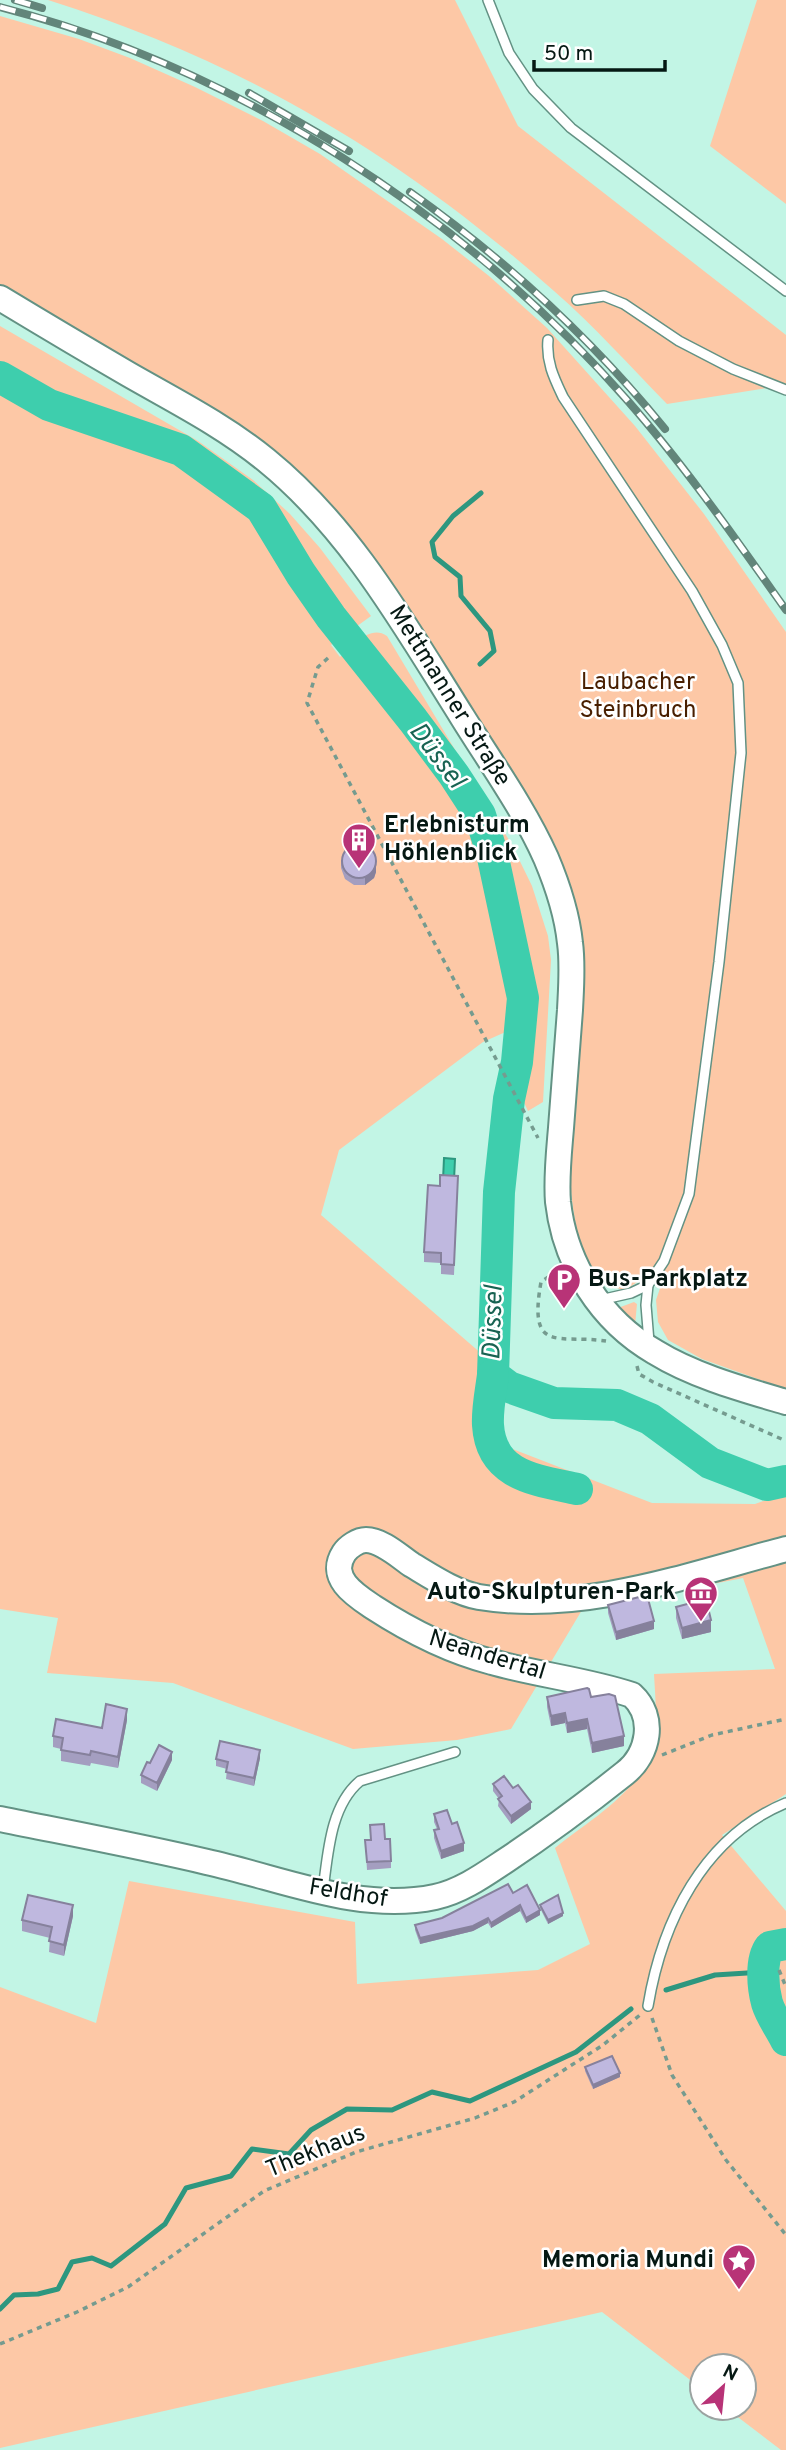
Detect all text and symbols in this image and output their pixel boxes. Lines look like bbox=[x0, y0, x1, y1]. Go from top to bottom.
scale bar bbox=[534, 28, 665, 72]
text: 50 m bbox=[544, 41, 593, 68]
street label: Mettmanner Straße bbox=[381, 600, 517, 792]
park label: Laubacher Steinbruch bbox=[580, 668, 696, 726]
water label: Düssel bbox=[400, 716, 472, 797]
place label: Erlebnisturm Höhlenblick bbox=[384, 811, 530, 869]
building icon: Erlebnisturm Höhlenblick bbox=[340, 821, 378, 870]
parking icon: Bus-Parkplatz bbox=[545, 1261, 583, 1310]
place label: Bus-Parkplatz bbox=[588, 1265, 748, 1295]
water label: Düssel bbox=[476, 1284, 512, 1361]
museum icon: Auto-Skulpturen-Park bbox=[682, 1574, 720, 1623]
place label: Auto-Skulpturen-Park bbox=[427, 1578, 676, 1608]
street label: Neandertal bbox=[425, 1624, 549, 1688]
street label: Feldhof bbox=[306, 1873, 390, 1915]
street label: Thekhaus bbox=[262, 2119, 370, 2185]
place icon: Memoria Mundi bbox=[720, 2242, 758, 2291]
place label: Memoria Mundi bbox=[542, 2246, 714, 2276]
north arrow bbox=[688, 2352, 758, 2422]
text: N bbox=[718, 2360, 741, 2387]

